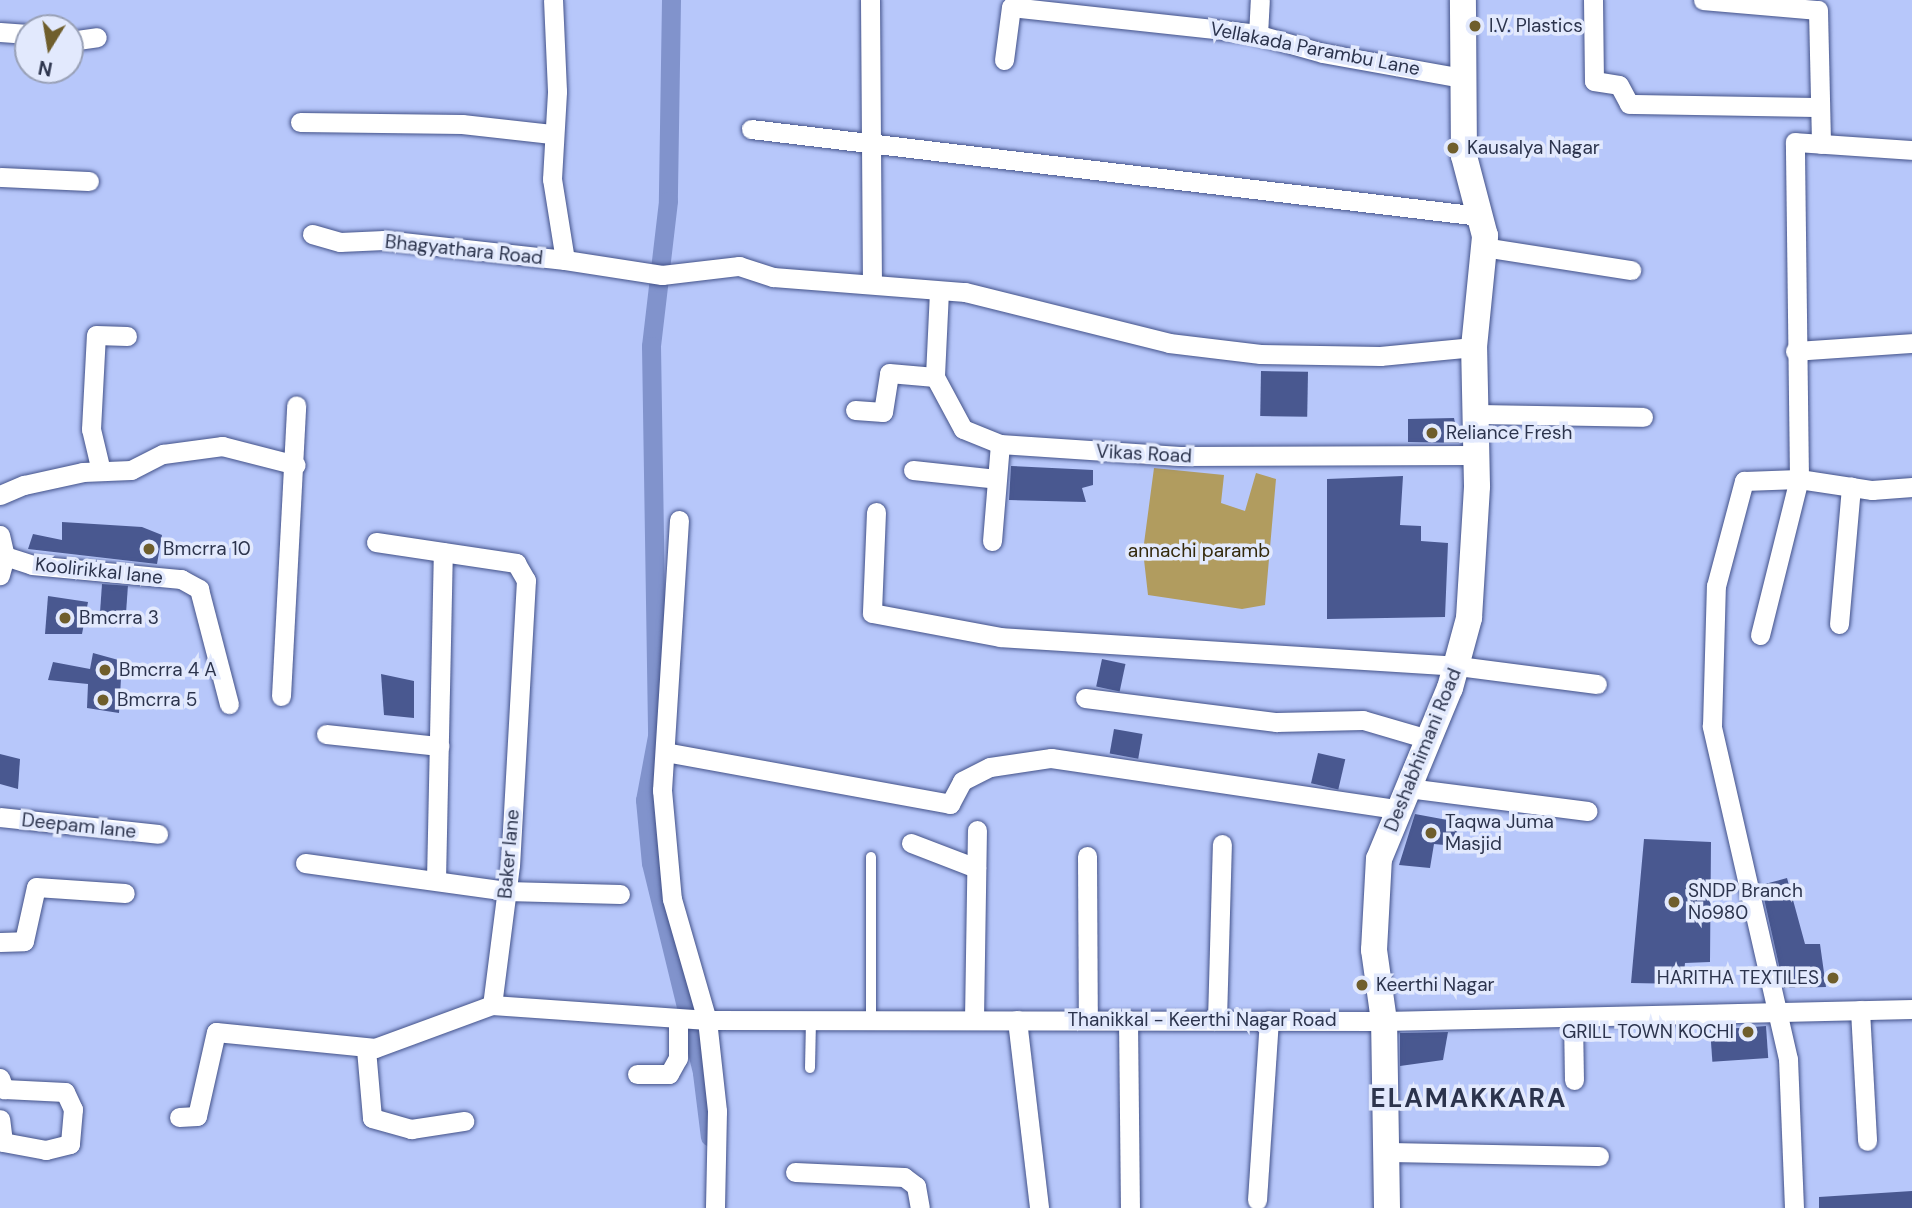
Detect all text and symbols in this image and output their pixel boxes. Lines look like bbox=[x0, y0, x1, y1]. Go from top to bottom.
north arrow bbox=[14, 14, 84, 84]
place label: I.V. Plastics bbox=[1489, 15, 1583, 37]
street label: Vellakada Parambu Lane bbox=[1208, 17, 1422, 81]
marker: I.V. Plastics bbox=[1467, 18, 1483, 34]
text: N bbox=[36, 55, 54, 82]
place label: Kausalya Nagar bbox=[1467, 137, 1600, 159]
marker: Kausalya Nagar bbox=[1445, 140, 1461, 156]
street label: Bhagyathara Road bbox=[384, 230, 544, 270]
place label: Reliance Fresh bbox=[1446, 422, 1572, 444]
marker: Reliance Fresh bbox=[1424, 425, 1440, 441]
street label: Vikas Road bbox=[1096, 440, 1192, 468]
place label: Bmcrra 10 bbox=[163, 538, 251, 560]
park label: annachi paramb bbox=[1128, 540, 1270, 562]
marker: Bmcrra 10 bbox=[141, 541, 157, 557]
street label: Koolirikkal lane bbox=[34, 553, 164, 589]
place label: Bmcrra 3 bbox=[79, 607, 159, 629]
marker: Bmcrra 3 bbox=[57, 610, 73, 626]
place label: Bmcrra 4 A bbox=[119, 659, 217, 681]
marker: Bmcrra 4 A bbox=[97, 662, 113, 678]
street label: Deshabhimani Road bbox=[1380, 665, 1466, 835]
place label: Bmcrra 5 bbox=[117, 689, 197, 711]
marker: Bmcrra 5 bbox=[95, 692, 111, 708]
street label: Baker lane bbox=[494, 808, 524, 900]
street label: Deepam lane bbox=[21, 809, 137, 843]
place label: Taqwa Juma Masjid bbox=[1445, 811, 1554, 855]
marker: Taqwa Juma Masjid bbox=[1423, 825, 1439, 841]
place label: SNDP Branch No980 bbox=[1688, 880, 1803, 924]
marker: SNDP Branch No980 bbox=[1666, 894, 1682, 910]
place label: HARITHA TEXTILES bbox=[1657, 967, 1819, 989]
marker: HARITHA TEXTILES bbox=[1825, 970, 1841, 986]
place label: Keerthi Nagar bbox=[1376, 974, 1495, 996]
marker: Keerthi Nagar bbox=[1354, 977, 1370, 993]
street label: Thanikkal - Keerthi Nagar Road bbox=[1067, 1009, 1337, 1031]
place label: GRILL TOWN KOCHI bbox=[1562, 1021, 1734, 1043]
marker: GRILL TOWN KOCHI bbox=[1740, 1024, 1756, 1040]
district label: ELAMAKKARA bbox=[1372, 1083, 1566, 1115]

